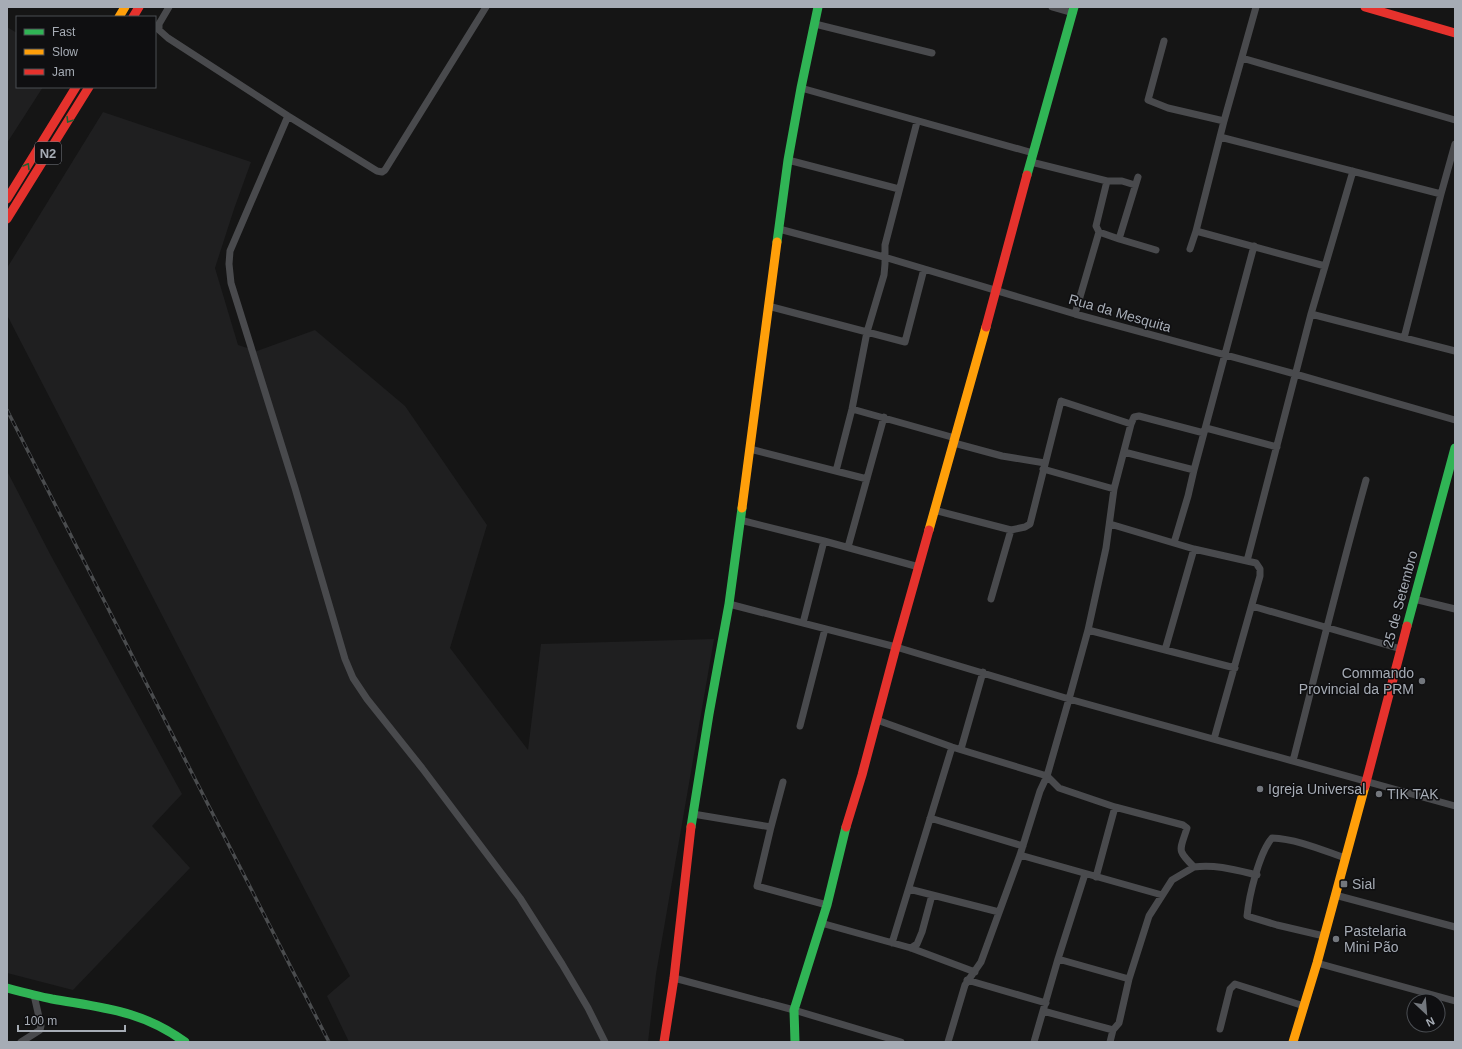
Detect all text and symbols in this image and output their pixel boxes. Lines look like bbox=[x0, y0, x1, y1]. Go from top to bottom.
legend bbox=[16, 16, 156, 88]
text: Fast bbox=[52, 25, 76, 39]
text: Slow bbox=[52, 45, 78, 59]
text: Jam bbox=[52, 65, 75, 79]
one-way arrow bbox=[66, 116, 73, 123]
road number: N2 bbox=[35, 142, 61, 164]
one-way arrow bbox=[23, 163, 30, 170]
street label: Rua da Mesquita bbox=[1067, 291, 1173, 335]
street label: 25 de Setembro bbox=[1379, 549, 1421, 649]
place label: Commando Provincial da PRM bbox=[1299, 665, 1414, 697]
marker: Commando Provincial da PRM bbox=[1417, 676, 1427, 686]
place label: Igreja Universal bbox=[1268, 781, 1365, 797]
marker: Igreja Universal bbox=[1255, 784, 1265, 794]
place label: TIK TAK bbox=[1387, 786, 1439, 802]
marker: TIK TAK bbox=[1374, 789, 1384, 799]
place label: Sial bbox=[1352, 876, 1375, 892]
marker: Sial bbox=[1339, 879, 1349, 889]
place label: Pastelaria Mini Pão bbox=[1344, 923, 1406, 955]
marker: Pastelaria Mini Pão bbox=[1331, 934, 1341, 944]
north arrow bbox=[1406, 993, 1446, 1033]
scale bar bbox=[18, 1007, 125, 1033]
text: 100 m bbox=[24, 1014, 57, 1028]
text: N bbox=[1424, 1015, 1437, 1029]

